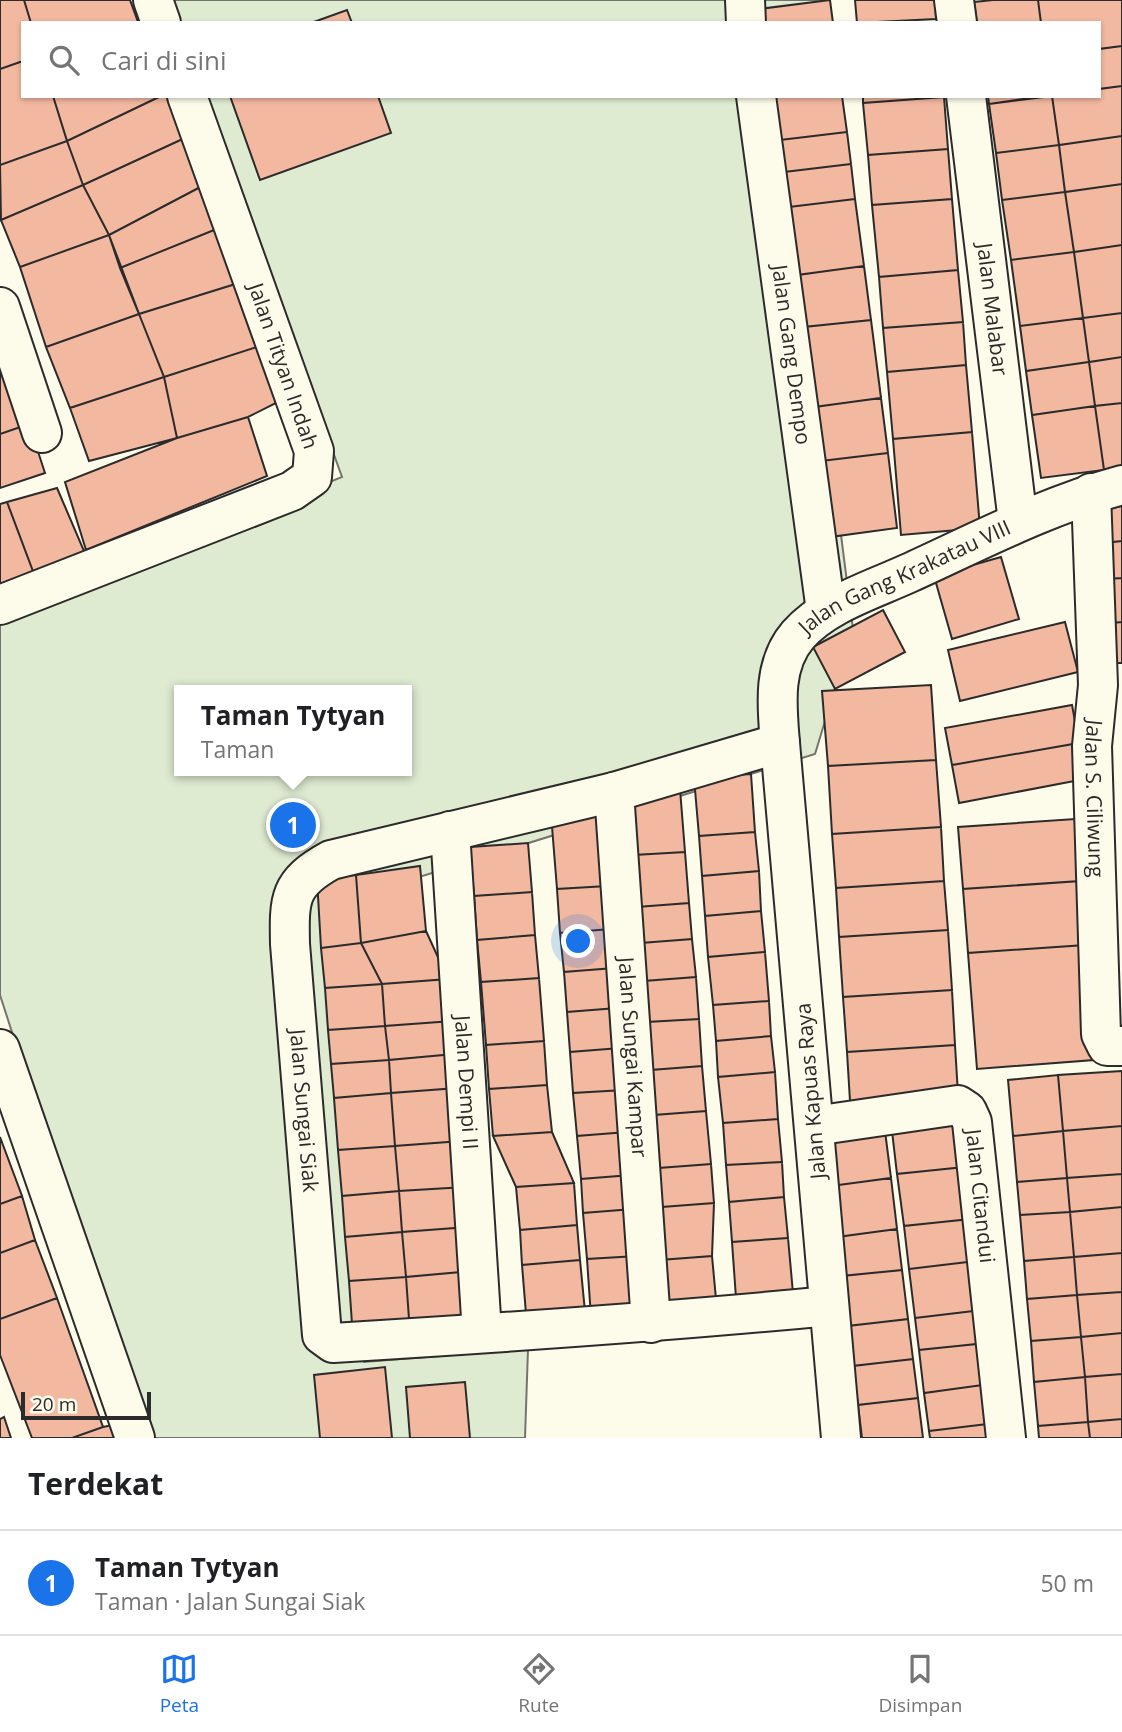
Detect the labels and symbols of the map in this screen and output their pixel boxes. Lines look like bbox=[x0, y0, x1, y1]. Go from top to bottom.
street label: Jalan Malabar bbox=[971, 239, 1015, 378]
street label: Jalan Gang Dempo bbox=[766, 261, 818, 446]
street label: Jalan Tityan Indah bbox=[242, 277, 325, 452]
street label: Jalan Gang Krakatau VIII bbox=[790, 513, 1015, 641]
street label: Jalan S. Ciliwung bbox=[1079, 717, 1111, 878]
pin: 1 bbox=[270, 799, 316, 851]
your location bbox=[561, 924, 595, 958]
street label: Jalan Sungai Kampar bbox=[612, 954, 654, 1159]
street label: Jalan Kapuas Raya bbox=[788, 1002, 832, 1182]
street label: Jalan Dempi II bbox=[449, 1012, 485, 1150]
street label: Jalan Sungai Siak bbox=[284, 1026, 325, 1193]
street label: Jalan Citandui bbox=[960, 1126, 1002, 1264]
scale bar bbox=[21, 1389, 150, 1421]

